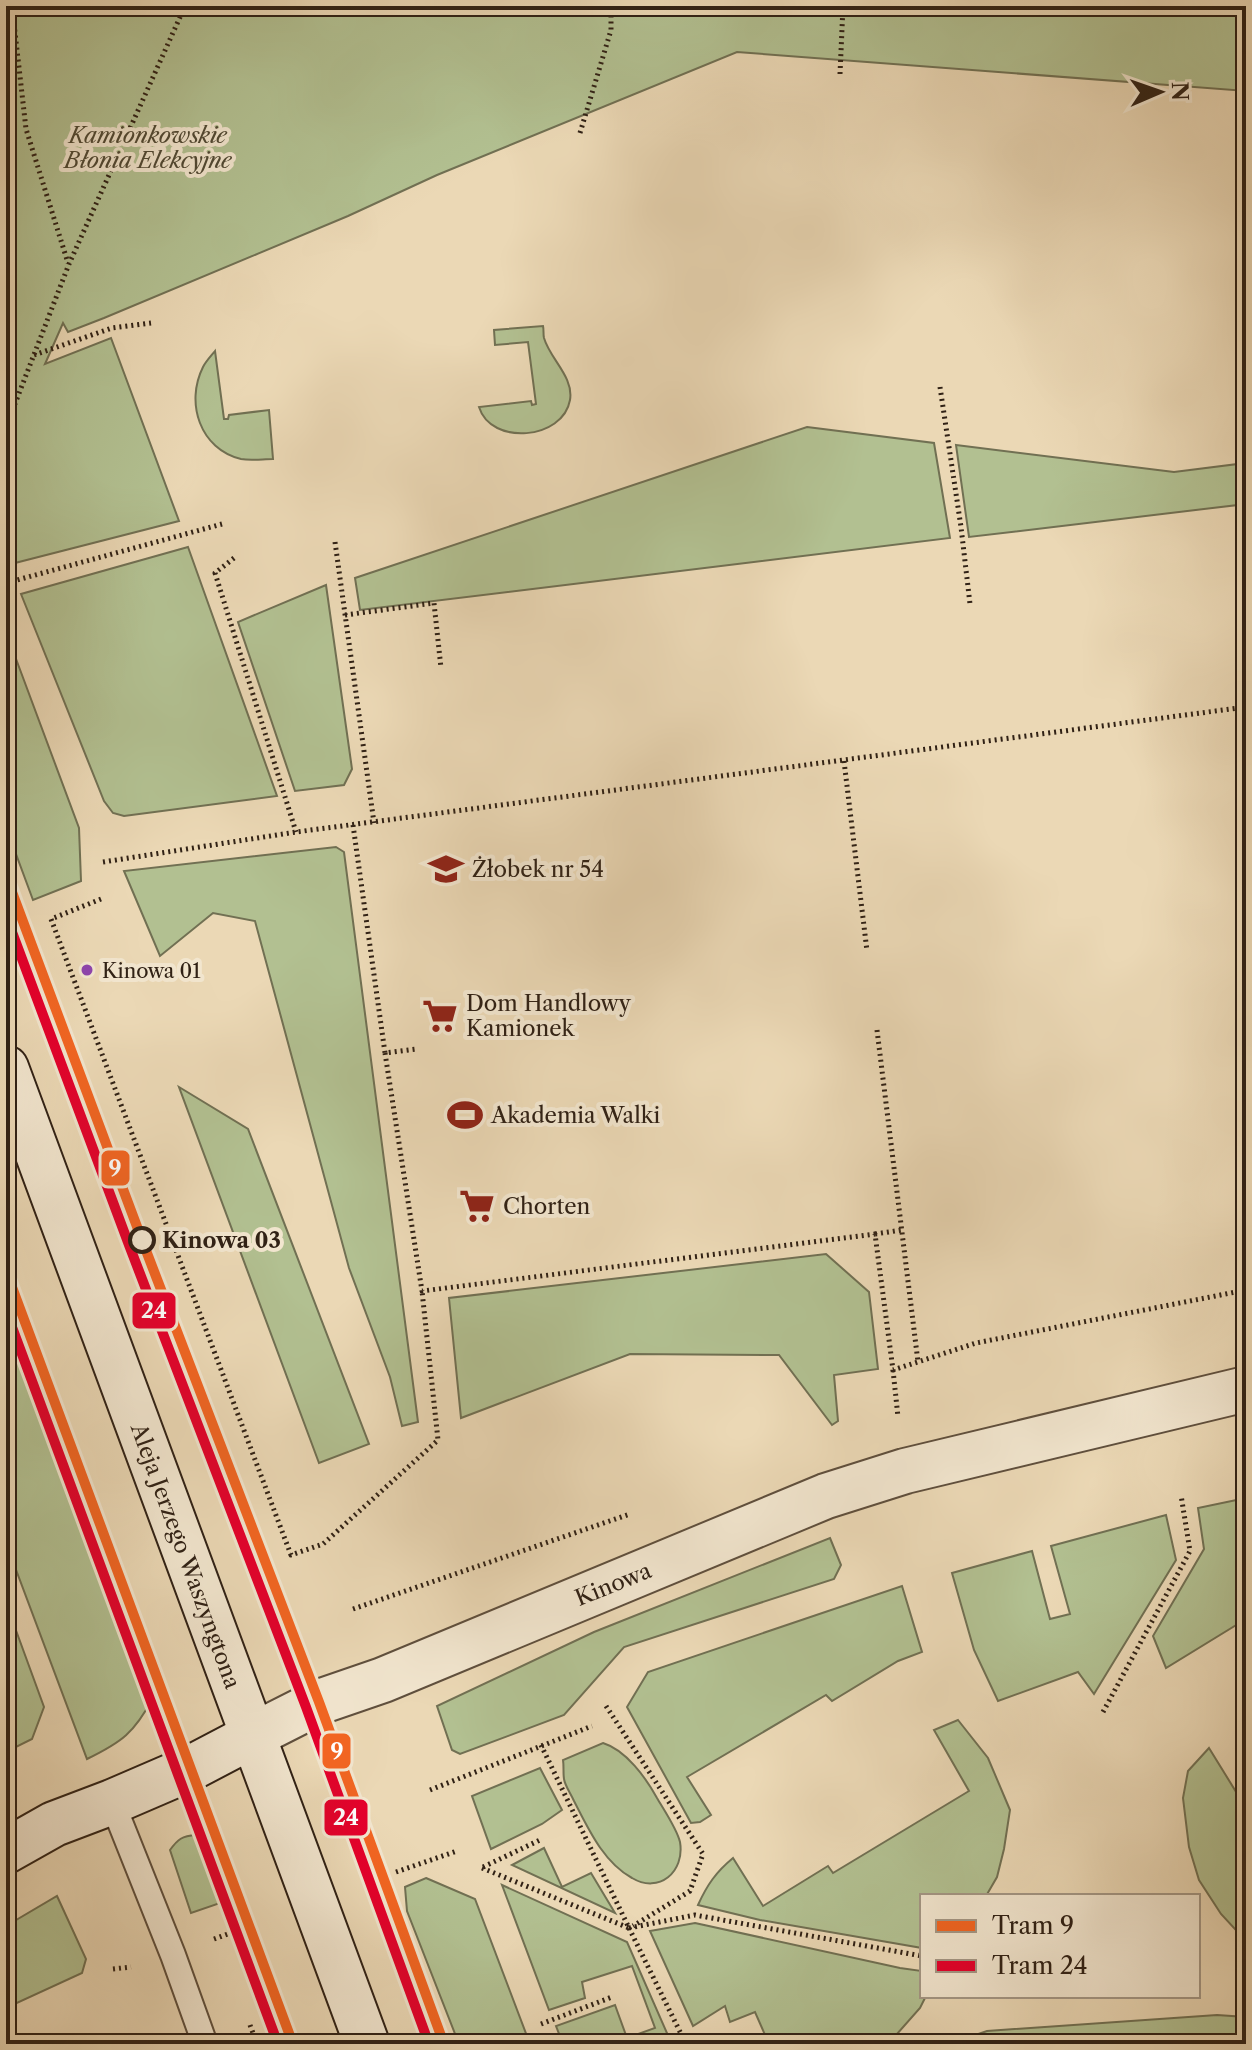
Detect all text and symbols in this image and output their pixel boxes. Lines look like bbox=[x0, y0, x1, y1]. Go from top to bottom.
north arrow bbox=[1120, 52, 1200, 132]
text: N bbox=[1166, 81, 1193, 101]
park label: Kamionkowskie Błonia Elekcyjne bbox=[62, 122, 233, 174]
school or university icon: Żłobek nr 54 bbox=[427, 850, 465, 888]
place label: Żłobek nr 54 bbox=[472, 856, 604, 883]
place label: Kinowa 01 bbox=[102, 959, 201, 983]
marker: Kinowa 01 bbox=[79, 962, 95, 978]
place label: Dom Handlowy Kamionek bbox=[466, 990, 632, 1042]
supermarket icon: Dom Handlowy Kamionek bbox=[421, 997, 459, 1035]
sports icon: Akademia Walki bbox=[446, 1096, 484, 1134]
place label: Akademia Walki bbox=[490, 1102, 660, 1129]
line badge: 9 bbox=[100, 1149, 131, 1187]
text: 9 bbox=[108, 1155, 122, 1182]
supermarket icon: Chorten bbox=[458, 1187, 496, 1225]
place label: Chorten bbox=[503, 1193, 591, 1220]
marker: Kinowa 03 bbox=[129, 1227, 155, 1253]
place label: Kinowa 03 bbox=[162, 1227, 281, 1254]
line badge: 24 bbox=[131, 1291, 177, 1330]
text: 24 bbox=[141, 1297, 167, 1324]
street label: Aleja Jerzego Waszyngtona bbox=[125, 1419, 246, 1693]
street label: Kinowa bbox=[571, 1557, 656, 1612]
line badge: 9 bbox=[321, 1732, 352, 1770]
text: 9 bbox=[330, 1738, 344, 1765]
line badge: 24 bbox=[323, 1798, 369, 1837]
text: 24 bbox=[333, 1804, 359, 1831]
legend bbox=[920, 1894, 1200, 1998]
text: Tram 9 bbox=[992, 1911, 1074, 1940]
text: Tram 24 bbox=[992, 1951, 1088, 1980]

